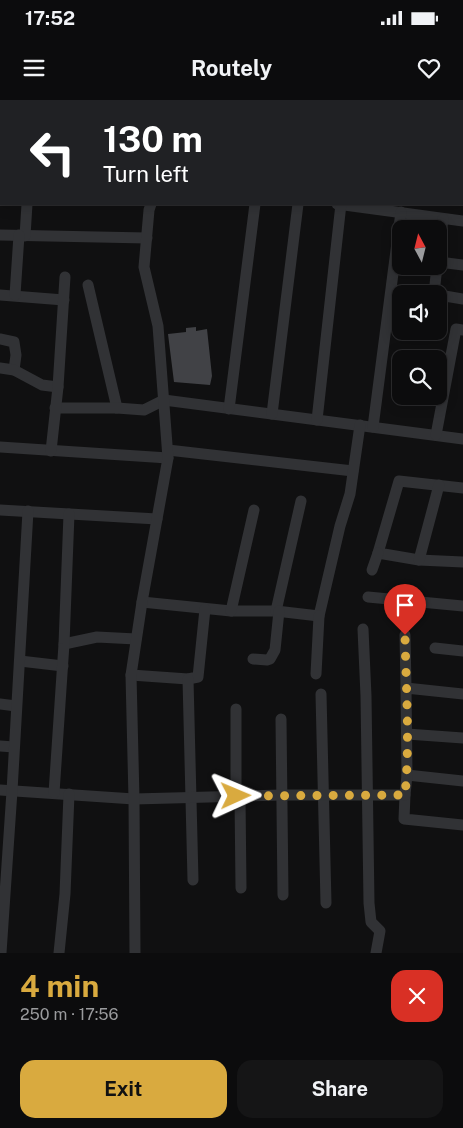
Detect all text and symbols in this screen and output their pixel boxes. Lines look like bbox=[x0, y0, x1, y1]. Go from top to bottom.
text: 17:52 bbox=[25, 7, 75, 29]
icon: menu bbox=[20, 54, 48, 82]
icon: heart bbox=[415, 54, 443, 82]
text: Routely bbox=[191, 55, 272, 81]
text: 130 m bbox=[103, 119, 203, 160]
icon: left bbox=[20, 120, 85, 185]
text: Turn left bbox=[103, 161, 189, 187]
north arrow bbox=[392, 220, 448, 275]
map controls bbox=[392, 220, 447, 405]
button: sound bbox=[392, 285, 447, 340]
button: search bbox=[392, 350, 447, 405]
pin bbox=[384, 584, 426, 635]
icon: arrive bbox=[391, 591, 419, 619]
position arrow bbox=[209, 769, 261, 821]
text: 4 min bbox=[20, 968, 99, 1004]
button: close bbox=[391, 970, 443, 1022]
text: 250 m · 17:56 bbox=[20, 1005, 119, 1024]
button: Exit bbox=[20, 1060, 227, 1118]
button: Share bbox=[237, 1060, 443, 1118]

